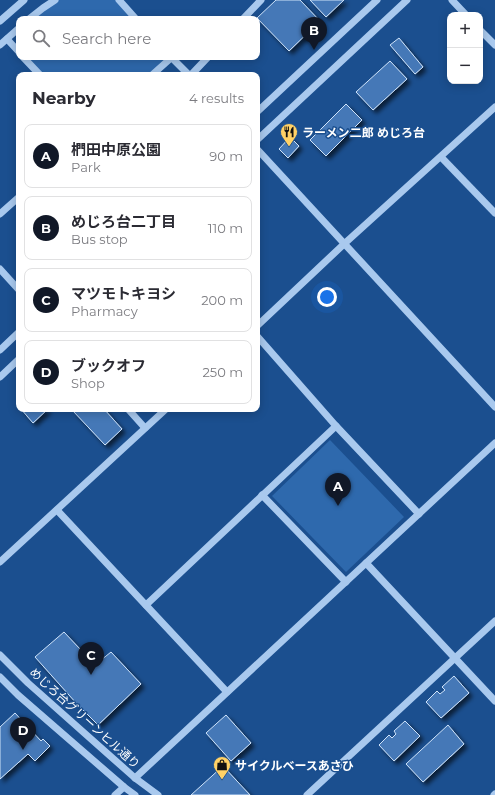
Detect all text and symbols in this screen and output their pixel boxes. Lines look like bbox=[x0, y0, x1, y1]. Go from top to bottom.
map controls bbox=[447, 12, 483, 84]
button: + bbox=[447, 12, 483, 48]
search box bbox=[16, 16, 260, 60]
pin: B bbox=[301, 17, 327, 50]
icon: search bbox=[30, 27, 52, 49]
text: Search here bbox=[62, 29, 151, 48]
button: − bbox=[447, 48, 483, 84]
text: Nearby bbox=[32, 88, 96, 108]
text: 4 results bbox=[189, 90, 244, 106]
restaurant icon: ラーメン二郎 めじろ台 bbox=[279, 122, 299, 147]
place label: ラーメン二郎 めじろ台 bbox=[302, 125, 425, 140]
text: 椚田中原公園 bbox=[71, 140, 161, 159]
text: A bbox=[41, 148, 51, 164]
text: 90 m bbox=[209, 148, 243, 164]
text: Park bbox=[71, 159, 101, 175]
text: めじろ台二丁目 bbox=[71, 212, 176, 231]
text: B bbox=[41, 220, 51, 236]
text: 110 m bbox=[208, 220, 243, 236]
text: Bus stop bbox=[71, 231, 128, 247]
text: マツモトキヨシ bbox=[71, 284, 176, 303]
your location bbox=[317, 287, 337, 307]
text: C bbox=[41, 292, 51, 308]
text: 200 m bbox=[201, 292, 243, 308]
text: Pharmacy bbox=[71, 303, 138, 319]
text: ブックオフ bbox=[71, 356, 146, 375]
text: D bbox=[41, 364, 51, 380]
text: 250 m bbox=[202, 364, 243, 380]
text: Shop bbox=[71, 375, 105, 391]
pin: A bbox=[325, 473, 351, 506]
pin: C bbox=[78, 642, 104, 675]
street label: めじろ台グリーンヒル通り bbox=[27, 664, 143, 772]
pin: D bbox=[10, 717, 36, 750]
shop icon: サイクルベースあさひ bbox=[212, 755, 232, 780]
place label: サイクルベースあさひ bbox=[235, 758, 354, 773]

